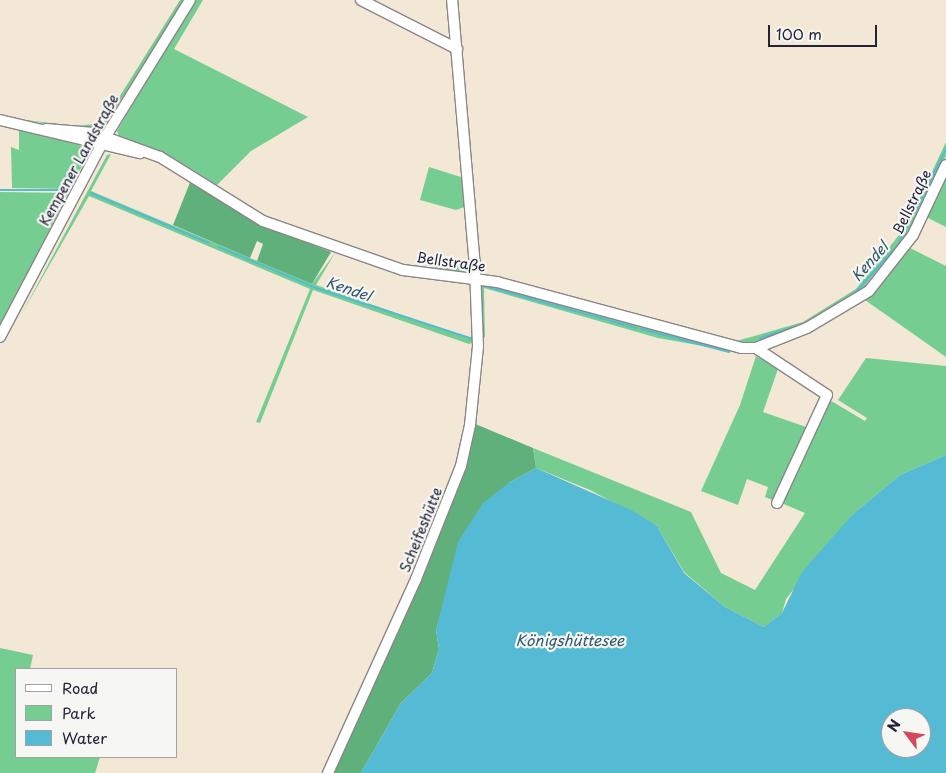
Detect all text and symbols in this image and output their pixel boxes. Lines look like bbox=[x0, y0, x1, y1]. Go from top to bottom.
scale bar bbox=[771, 15, 880, 47]
text: 100 m bbox=[776, 22, 822, 45]
street label: Kempener Landstraße bbox=[36, 91, 122, 229]
street label: Bellstraße bbox=[889, 167, 935, 237]
water label: Kendel bbox=[847, 238, 891, 284]
street label: Bellstraße bbox=[415, 249, 487, 275]
water label: Kendel bbox=[324, 272, 374, 304]
street label: Scheifeshütte bbox=[396, 485, 446, 575]
water label: Königshüttesee bbox=[516, 631, 624, 649]
legend bbox=[15, 668, 178, 758]
text: Road bbox=[62, 676, 98, 699]
text: Park bbox=[62, 701, 96, 724]
north arrow bbox=[881, 708, 931, 758]
text: N bbox=[882, 715, 905, 736]
text: Water bbox=[62, 726, 107, 749]

